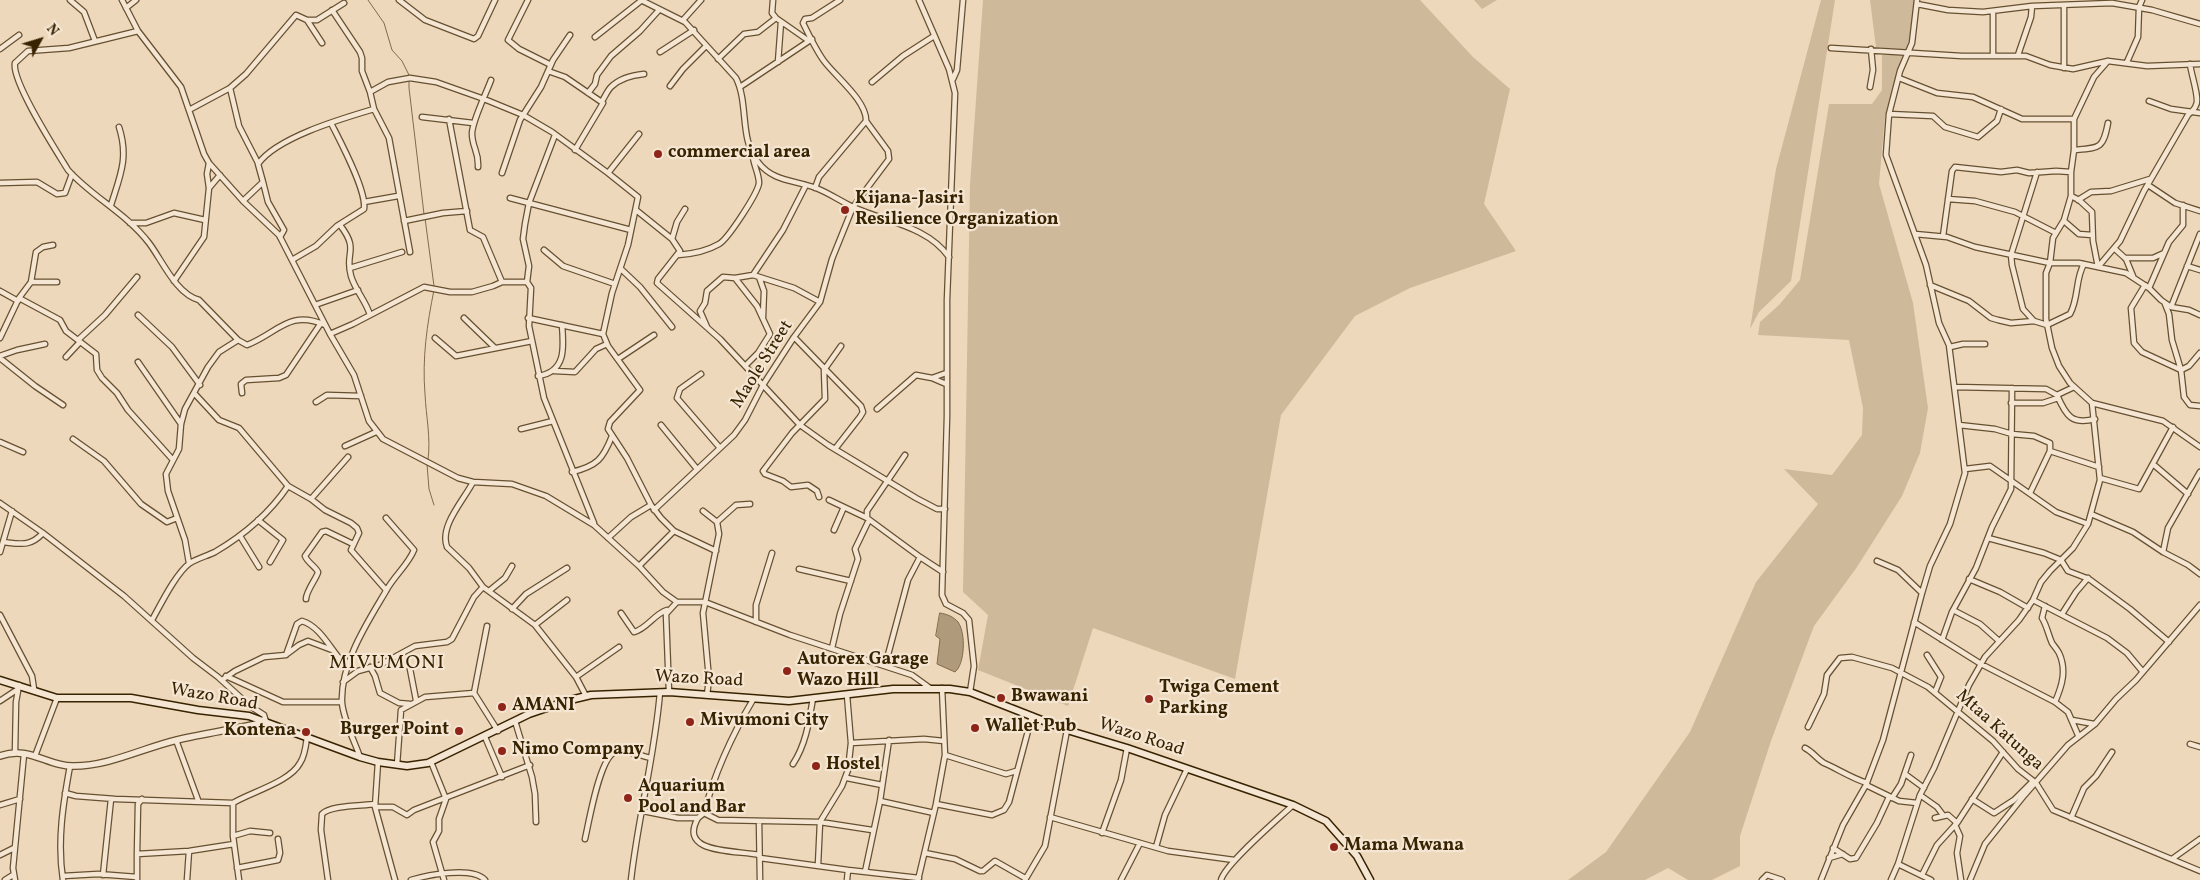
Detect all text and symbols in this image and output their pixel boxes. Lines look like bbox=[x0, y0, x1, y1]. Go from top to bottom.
north arrow bbox=[15, 15, 65, 65]
text: N bbox=[41, 20, 63, 40]
place label: commercial area bbox=[668, 143, 811, 165]
marker: commercial area bbox=[652, 148, 664, 160]
place label: Kijana-Jasiri Resilience Organization bbox=[855, 189, 1059, 232]
marker: Kijana-Jasiri Resilience Organization bbox=[839, 204, 851, 216]
street label: Maole Street bbox=[727, 317, 799, 413]
place label: Autorex Garage Wazo Hill bbox=[797, 650, 929, 692]
district label: MIVUMONI bbox=[328, 652, 446, 676]
marker: Autorex Garage Wazo Hill bbox=[781, 665, 793, 677]
street label: Wazo Road bbox=[654, 667, 744, 693]
place label: Twiga Cement Parking bbox=[1159, 678, 1279, 721]
street label: Wazo Road bbox=[168, 680, 260, 716]
street label: Mtaa Katunga bbox=[1951, 686, 2047, 776]
place label: Bwawani bbox=[1011, 687, 1088, 709]
marker: Bwawani bbox=[995, 692, 1007, 704]
marker: Twiga Cement Parking bbox=[1143, 693, 1155, 705]
place label: AMANI bbox=[512, 696, 575, 718]
marker: AMANI bbox=[496, 701, 508, 713]
place label: Mivumoni City bbox=[700, 711, 829, 733]
street label: Wazo Road bbox=[1096, 714, 1186, 762]
marker: Mivumoni City bbox=[684, 716, 696, 728]
place label: Wallet Pub bbox=[985, 717, 1076, 739]
place label: Burger Point bbox=[340, 720, 449, 742]
place label: Kontena bbox=[224, 721, 296, 743]
marker: Wallet Pub bbox=[969, 722, 981, 734]
marker: Burger Point bbox=[453, 725, 465, 737]
marker: Kontena bbox=[300, 726, 312, 738]
place label: Nimo Company bbox=[512, 740, 644, 762]
marker: Nimo Company bbox=[496, 745, 508, 757]
place label: Hostel bbox=[826, 755, 880, 777]
marker: Hostel bbox=[810, 760, 822, 772]
place label: Aquarium Pool and Bar bbox=[638, 777, 746, 820]
marker: Aquarium Pool and Bar bbox=[622, 792, 634, 804]
place label: Mama Mwana bbox=[1344, 836, 1464, 858]
marker: Mama Mwana bbox=[1328, 841, 1340, 853]

